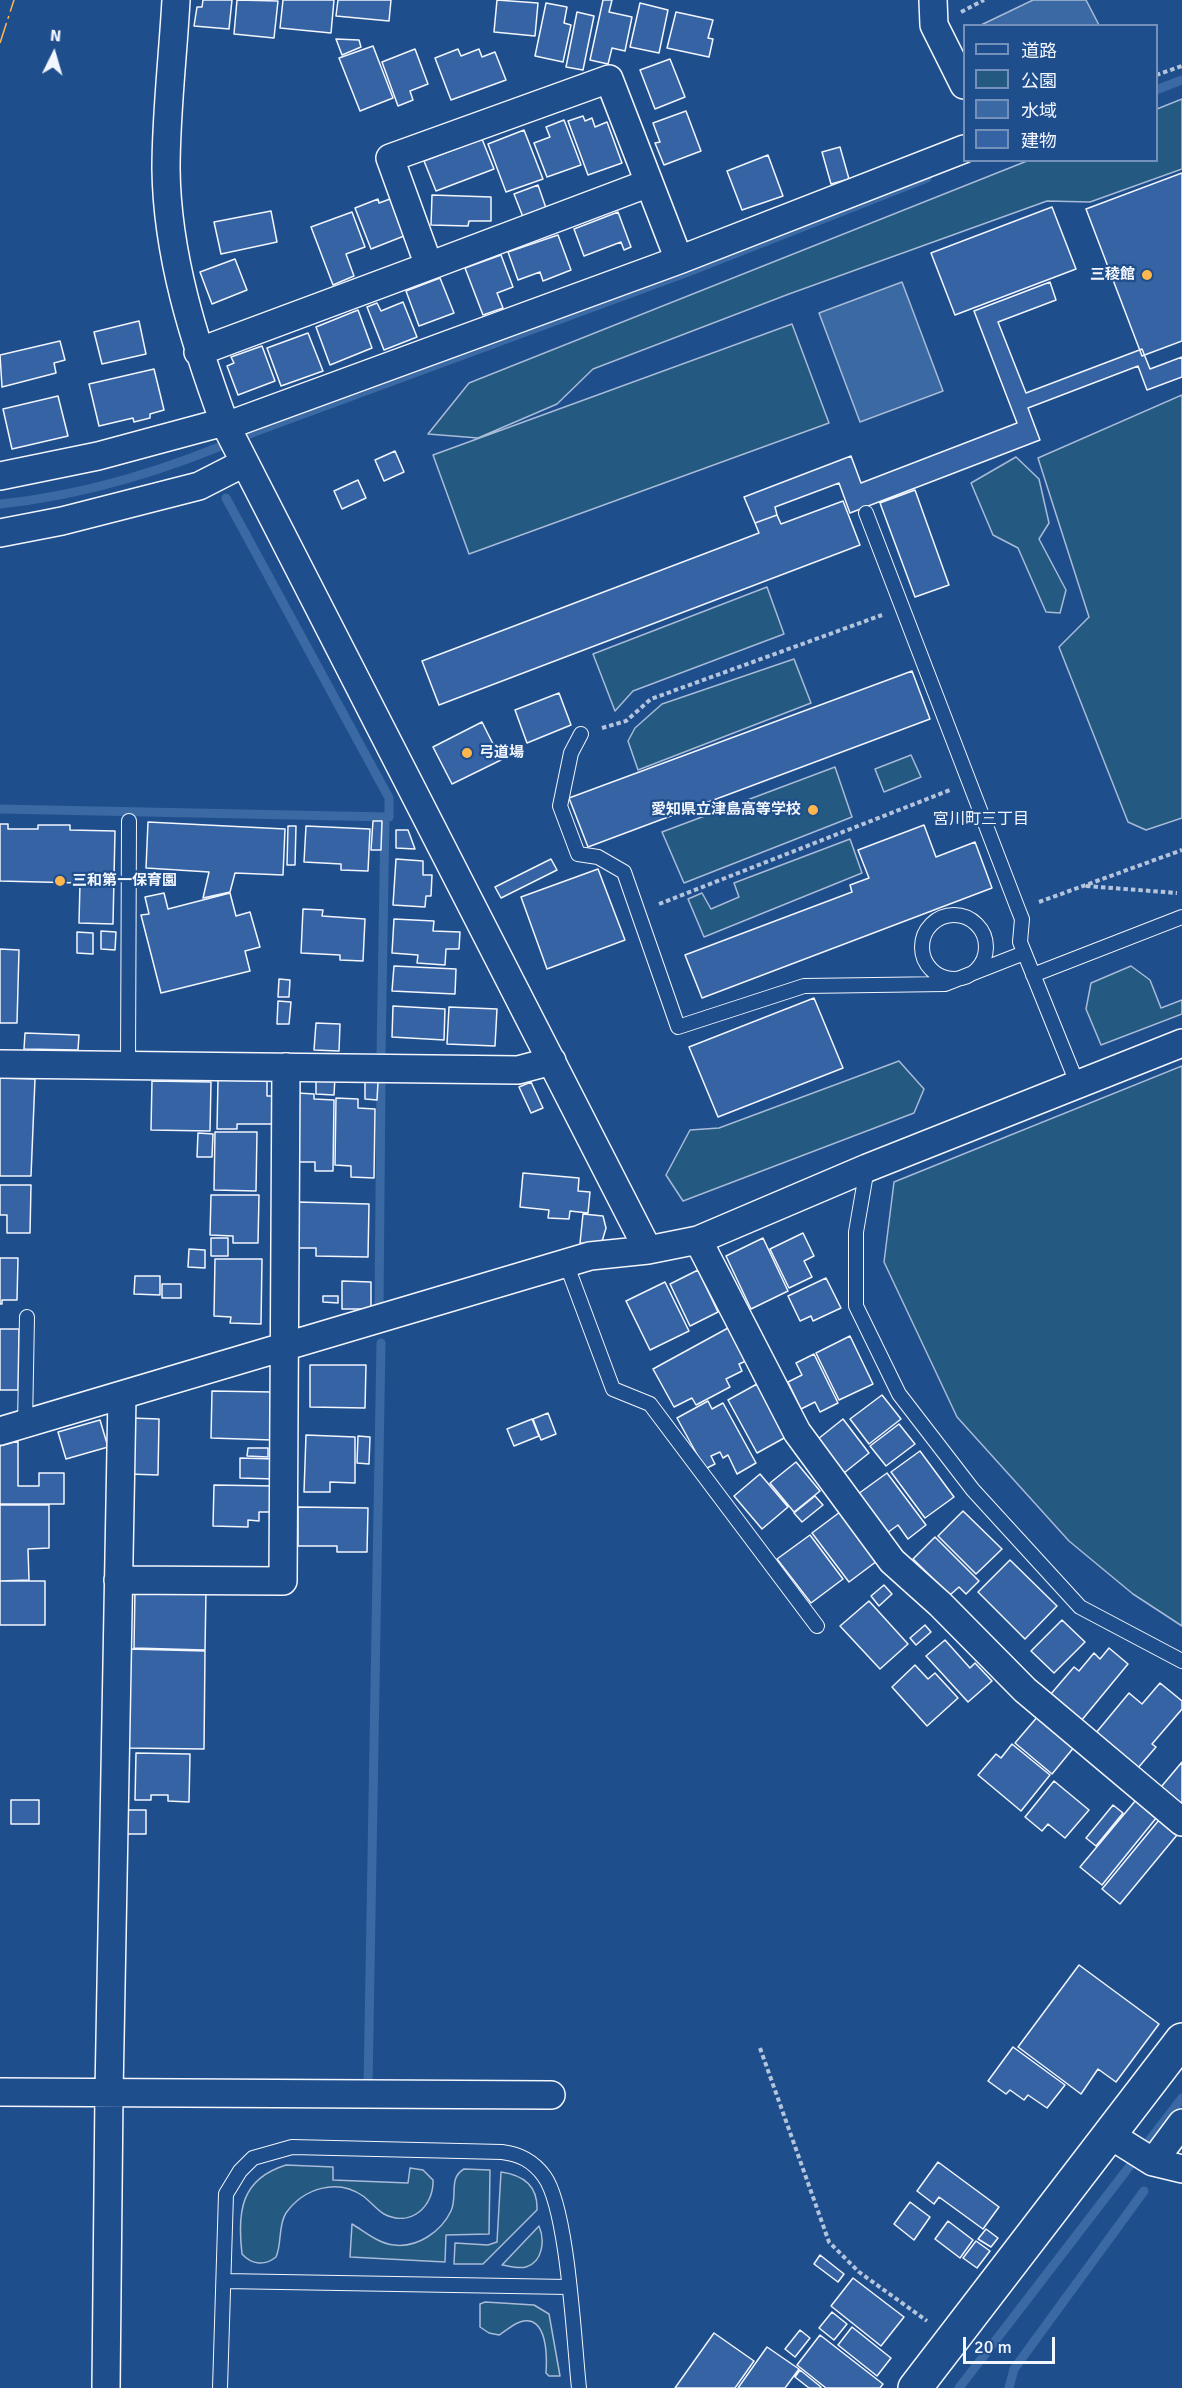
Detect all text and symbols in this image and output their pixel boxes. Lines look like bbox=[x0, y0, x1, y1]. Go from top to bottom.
north arrow bbox=[24, 24, 84, 84]
legend bbox=[963, 24, 1158, 162]
text: N bbox=[49, 26, 62, 47]
text: 道路 bbox=[1021, 40, 1057, 62]
text: 公園 bbox=[1021, 70, 1057, 92]
text: 水域 bbox=[1021, 100, 1057, 122]
text: 建物 bbox=[1021, 130, 1057, 152]
place label: 三稜館 bbox=[1090, 266, 1135, 284]
marker: 三稜館 bbox=[1140, 268, 1154, 282]
place label: 弓道場 bbox=[479, 744, 524, 762]
marker: 弓道場 bbox=[460, 746, 474, 760]
place label: 愛知県立津島高等学校 bbox=[651, 801, 801, 819]
marker: 愛知県立津島高等学校 bbox=[806, 803, 820, 817]
district label: 宮川町三丁目 bbox=[933, 810, 1029, 830]
place label: 三和第一保育園 bbox=[72, 872, 177, 890]
marker: 三和第一保育園 bbox=[53, 874, 67, 888]
scale bar bbox=[966, 2325, 1058, 2363]
text: 20 m bbox=[974, 2336, 1012, 2358]

